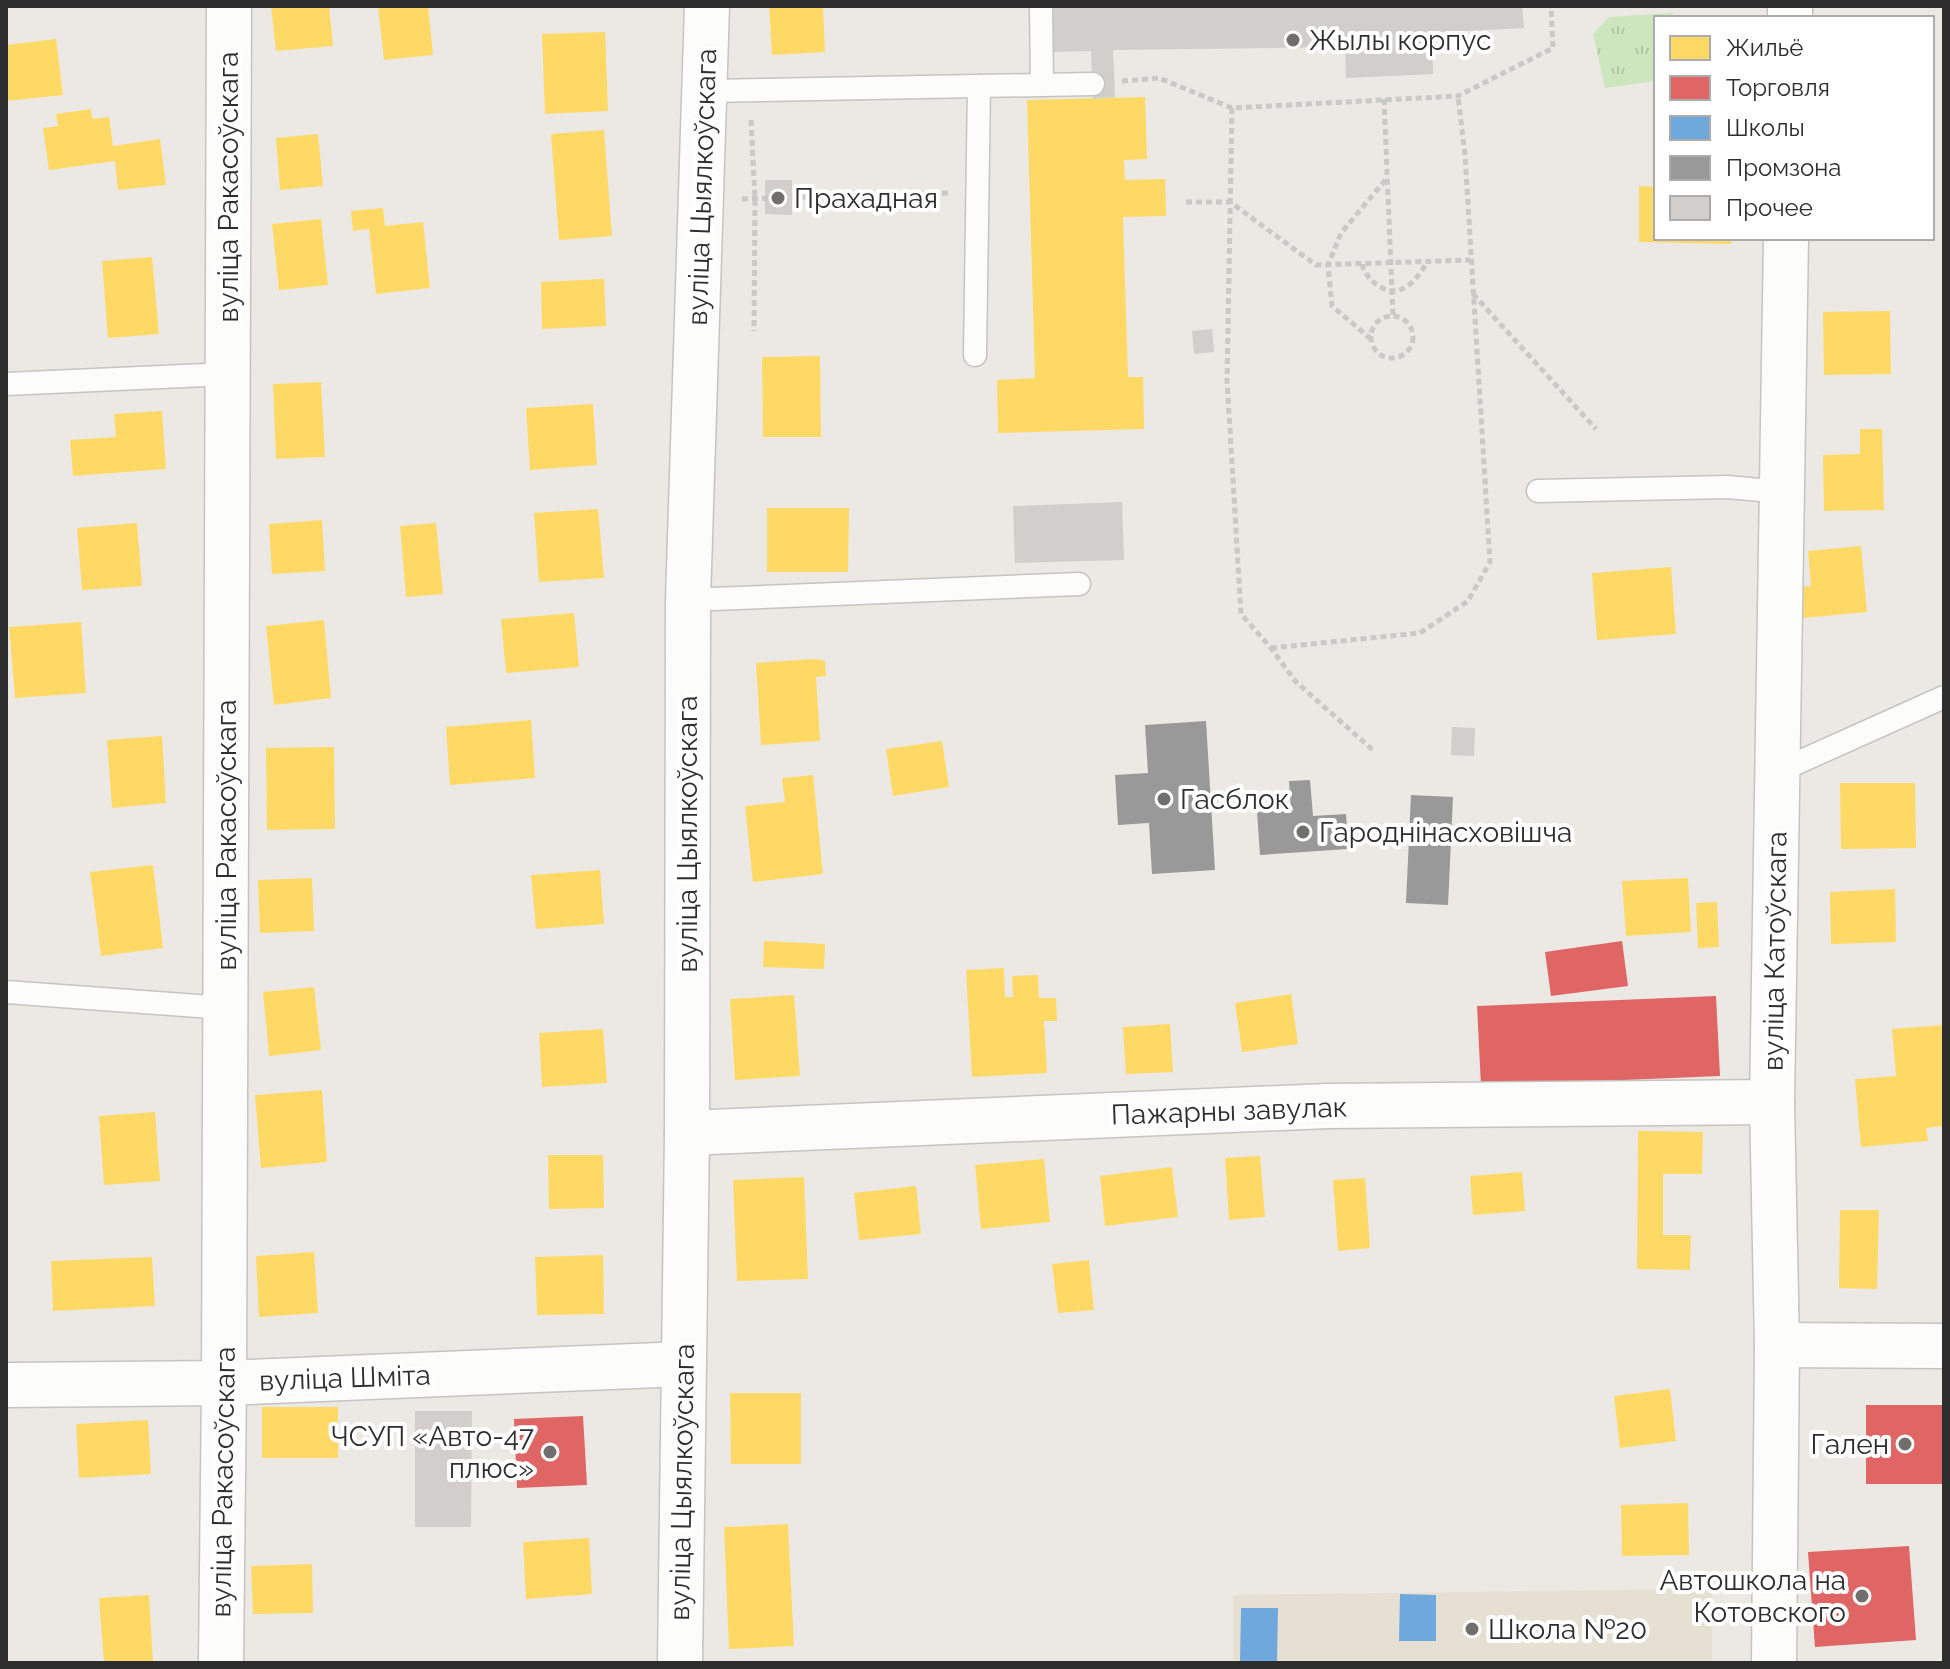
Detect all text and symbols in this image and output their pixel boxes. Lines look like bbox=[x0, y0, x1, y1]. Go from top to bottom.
legend bbox=[1654, 16, 1934, 240]
place label: Жылы корпус bbox=[1309, 24, 1491, 57]
marker: Жылы корпус bbox=[1284, 31, 1302, 49]
text: Жильё bbox=[1726, 33, 1803, 62]
street label: вуліца Цыялкоўскага bbox=[681, 48, 723, 326]
street label: вуліца Ракасоўскага bbox=[212, 52, 245, 322]
text: Торговля bbox=[1726, 73, 1830, 102]
text: Школы bbox=[1726, 113, 1805, 142]
text: Промзона bbox=[1726, 153, 1841, 182]
place label: Прахадная bbox=[794, 182, 938, 215]
marker: Прахадная bbox=[769, 189, 787, 207]
text: Прочее bbox=[1726, 193, 1813, 222]
street label: вуліца Цыялкоўскага bbox=[671, 695, 704, 973]
street label: вуліца Ракасоўскага bbox=[210, 700, 243, 970]
place label: Гасблок bbox=[1180, 783, 1289, 816]
marker: Гасблок bbox=[1155, 790, 1173, 808]
place label: Гароднінасховішча bbox=[1319, 816, 1572, 849]
marker: Гароднінасховішча bbox=[1294, 823, 1312, 841]
street label: вуліца Катоўскага bbox=[1756, 831, 1794, 1071]
street label: Пажарны завулак bbox=[1110, 1090, 1348, 1132]
street label: вуліца Цыялкоўскага bbox=[663, 1343, 701, 1621]
street label: вуліца Ракасоўскага bbox=[204, 1346, 242, 1618]
street label: вуліца Шміта bbox=[259, 1359, 431, 1397]
place label: ЧСУП «Авто-47 плюс» bbox=[331, 1420, 534, 1485]
place label: Гален bbox=[1811, 1428, 1889, 1461]
marker: Гален bbox=[1896, 1435, 1914, 1453]
marker: ЧСУП «Авто-47 плюс» bbox=[541, 1443, 559, 1461]
place label: Автошкола на Котовского bbox=[1659, 1564, 1846, 1629]
marker: Автошкола на Котовского bbox=[1853, 1587, 1871, 1605]
place label: Школа №20 bbox=[1488, 1613, 1647, 1646]
marker: Школа №20 bbox=[1463, 1620, 1481, 1638]

